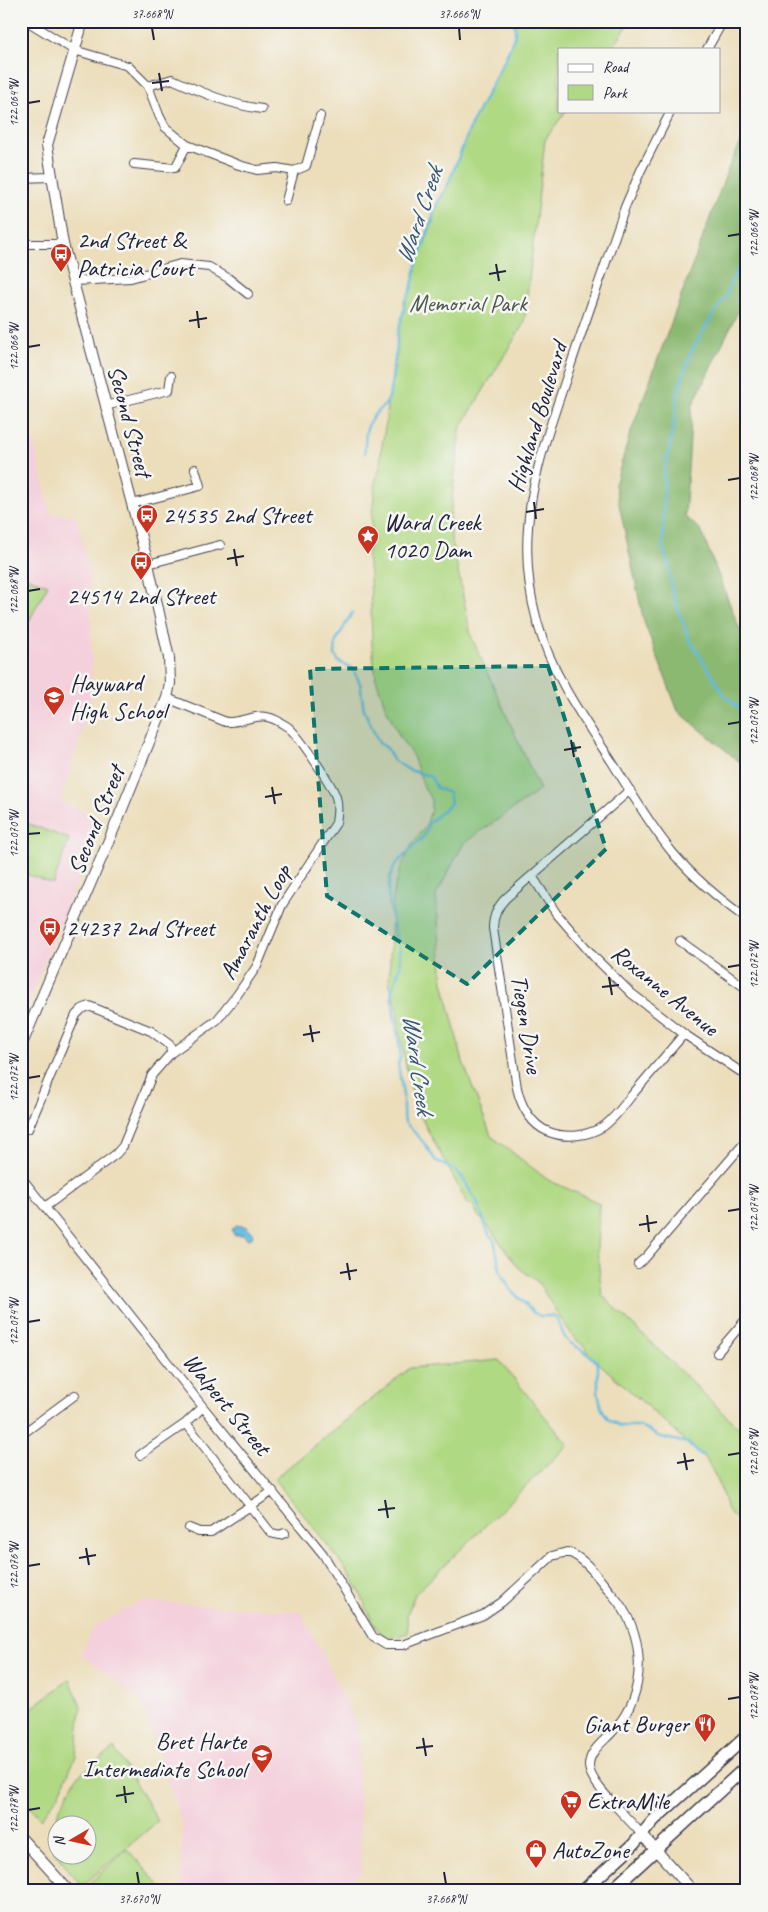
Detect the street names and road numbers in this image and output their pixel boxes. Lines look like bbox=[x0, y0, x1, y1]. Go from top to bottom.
street label: Highland Boulevard bbox=[500, 335, 575, 495]
street label: Second Street bbox=[101, 362, 160, 483]
street label: Second Street bbox=[61, 759, 132, 879]
street label: Amaranth Loop bbox=[212, 858, 299, 985]
street label: Roxanne Avenue bbox=[605, 938, 726, 1044]
street label: Tiegen Drive bbox=[504, 973, 550, 1077]
street label: Walpert Street bbox=[177, 1347, 279, 1463]

